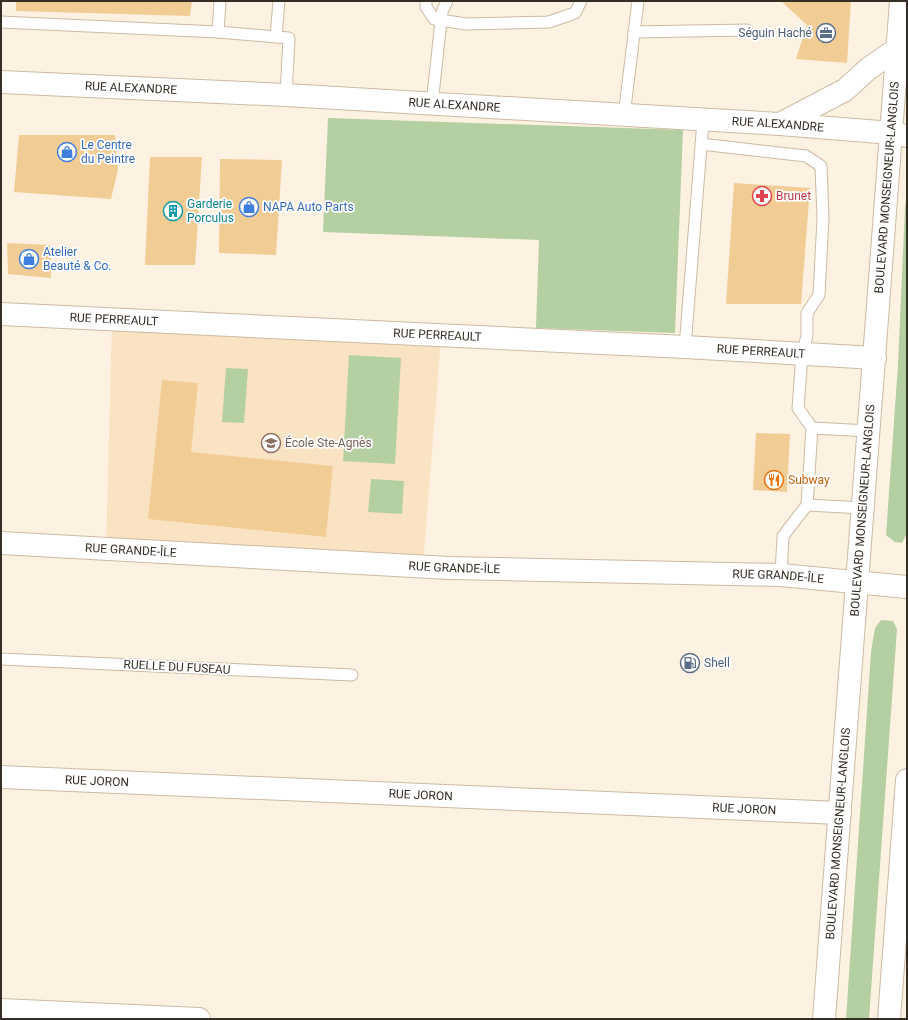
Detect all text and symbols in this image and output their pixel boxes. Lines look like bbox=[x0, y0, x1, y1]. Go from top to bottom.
office icon: Séguin Haché bbox=[815, 22, 837, 44]
place label: Séguin Haché bbox=[738, 26, 812, 40]
street label: RUE ALEXANDRE bbox=[85, 79, 177, 97]
street label: BOULEVARD MONSEIGNEUR-LANGLOIS bbox=[872, 81, 902, 294]
street label: RUE ALEXANDRE bbox=[408, 95, 501, 115]
street label: RUE ALEXANDRE bbox=[731, 114, 825, 135]
place label: Le Centre du Peintre bbox=[81, 138, 135, 166]
shop icon: Le Centre du Peintre bbox=[56, 141, 78, 163]
pharmacy icon: Brunet bbox=[751, 185, 773, 207]
place label: Brunet bbox=[776, 189, 811, 203]
shop icon: NAPA Auto Parts bbox=[238, 196, 260, 218]
place label: Garderie Porculus bbox=[187, 197, 234, 225]
building icon: Garderie Porculus bbox=[162, 200, 184, 222]
place label: NAPA Auto Parts bbox=[263, 200, 354, 214]
place label: Atelier Beauté & Co. bbox=[43, 245, 112, 273]
shop icon: Atelier Beauté & Co. bbox=[18, 248, 40, 270]
street label: RUE PERREAULT bbox=[69, 310, 158, 329]
street label: RUE PERREAULT bbox=[393, 326, 482, 344]
street label: RUE PERREAULT bbox=[716, 342, 806, 361]
street label: BOULEVARD MONSEIGNEUR-LANGLOIS bbox=[847, 404, 877, 617]
school or university icon: École Ste-Agnès bbox=[260, 432, 282, 454]
place label: École Ste-Agnès bbox=[285, 435, 372, 450]
restaurant icon: Subway bbox=[763, 469, 785, 491]
place label: Subway bbox=[788, 473, 830, 487]
street label: RUE GRANDE-ÎLE bbox=[85, 541, 177, 560]
street label: RUE GRANDE-ÎLE bbox=[408, 559, 500, 576]
street label: RUE GRANDE-ÎLE bbox=[732, 567, 825, 586]
fuel station icon: Shell bbox=[679, 652, 701, 674]
place label: Shell bbox=[704, 656, 730, 670]
street label: RUELLE DU FUSEAU bbox=[123, 657, 231, 677]
street label: BOULEVARD MONSEIGNEUR-LANGLOIS bbox=[823, 727, 853, 940]
street label: RUE JORON bbox=[65, 773, 129, 789]
street label: RUE JORON bbox=[388, 787, 453, 803]
street label: RUE JORON bbox=[712, 801, 777, 817]

